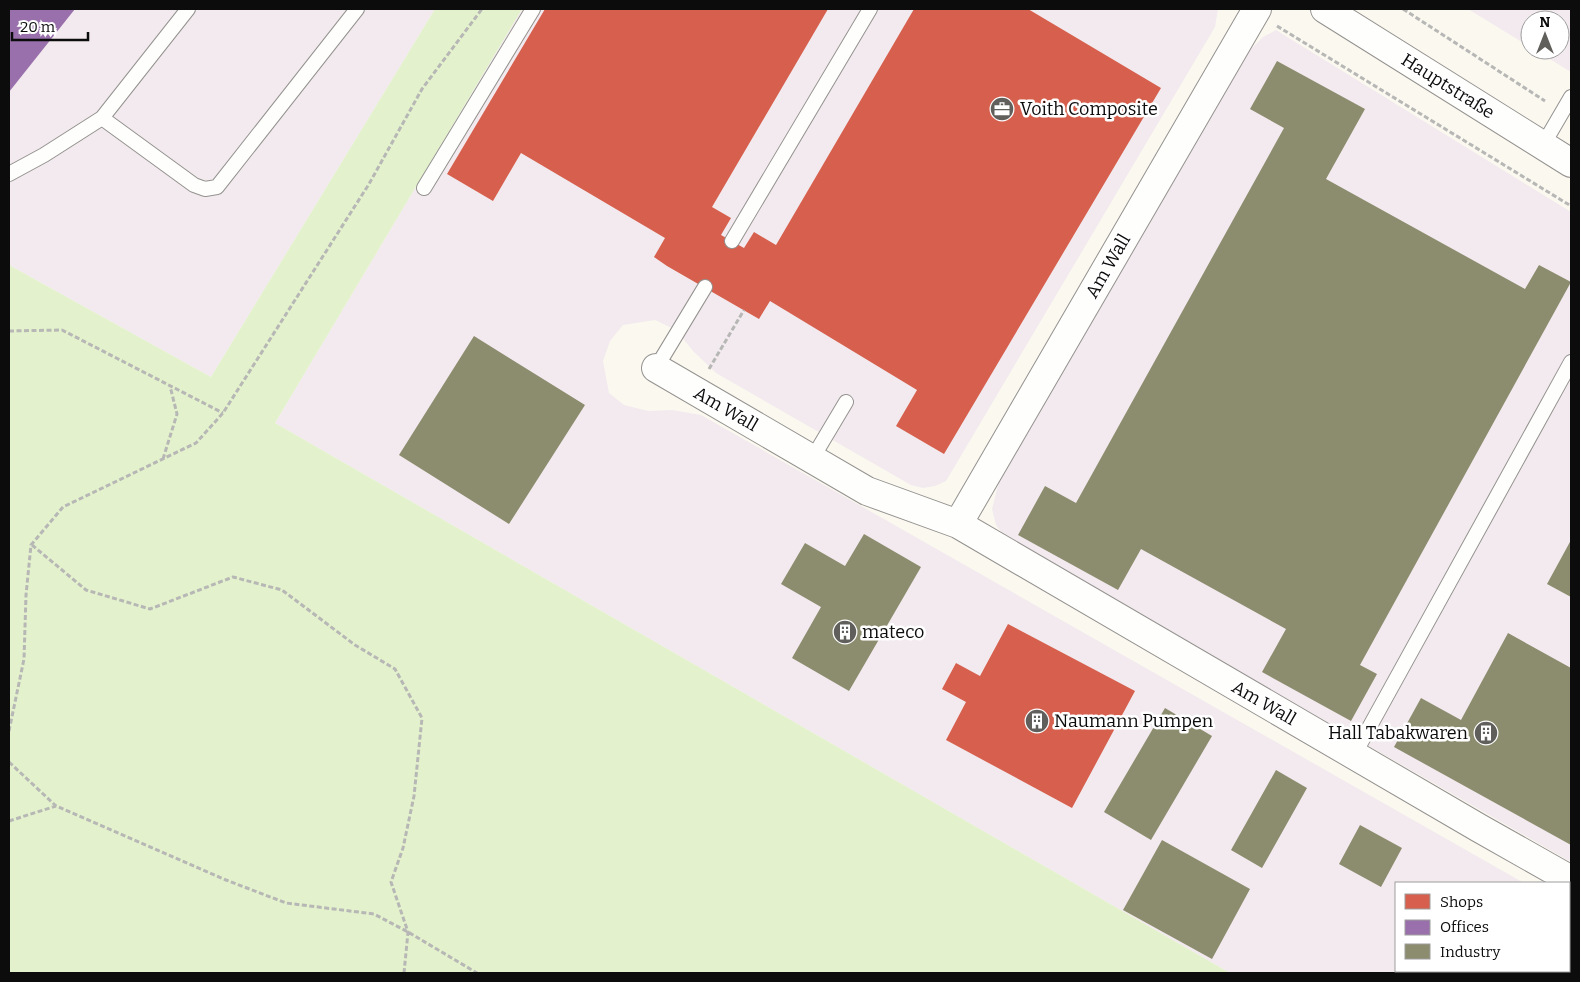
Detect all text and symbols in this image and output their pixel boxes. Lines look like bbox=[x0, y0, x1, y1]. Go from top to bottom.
scale bar bbox=[12, 10, 89, 42]
north arrow bbox=[1520, 10, 1570, 60]
text: N bbox=[1540, 14, 1551, 31]
text: 20 m bbox=[20, 18, 56, 36]
street label: Hauptstraße bbox=[1397, 49, 1499, 123]
office icon: Voith Composite bbox=[989, 96, 1015, 122]
place label: Voith Composite bbox=[1020, 98, 1158, 120]
street label: Am Wall bbox=[1081, 230, 1135, 302]
street label: Am Wall bbox=[690, 382, 762, 436]
building icon: mateco bbox=[832, 619, 858, 645]
place label: mateco bbox=[862, 621, 924, 643]
street label: Am Wall bbox=[1228, 676, 1300, 730]
building icon: Naumann Pumpen bbox=[1024, 708, 1050, 734]
place label: Naumann Pumpen bbox=[1054, 710, 1214, 732]
building icon: Hall Tabakwaren bbox=[1473, 720, 1499, 746]
place label: Hall Tabakwaren bbox=[1328, 722, 1469, 744]
legend bbox=[1395, 882, 1570, 972]
text: Shops bbox=[1440, 893, 1483, 911]
text: Offices bbox=[1440, 918, 1489, 936]
text: Industry bbox=[1440, 943, 1500, 961]

